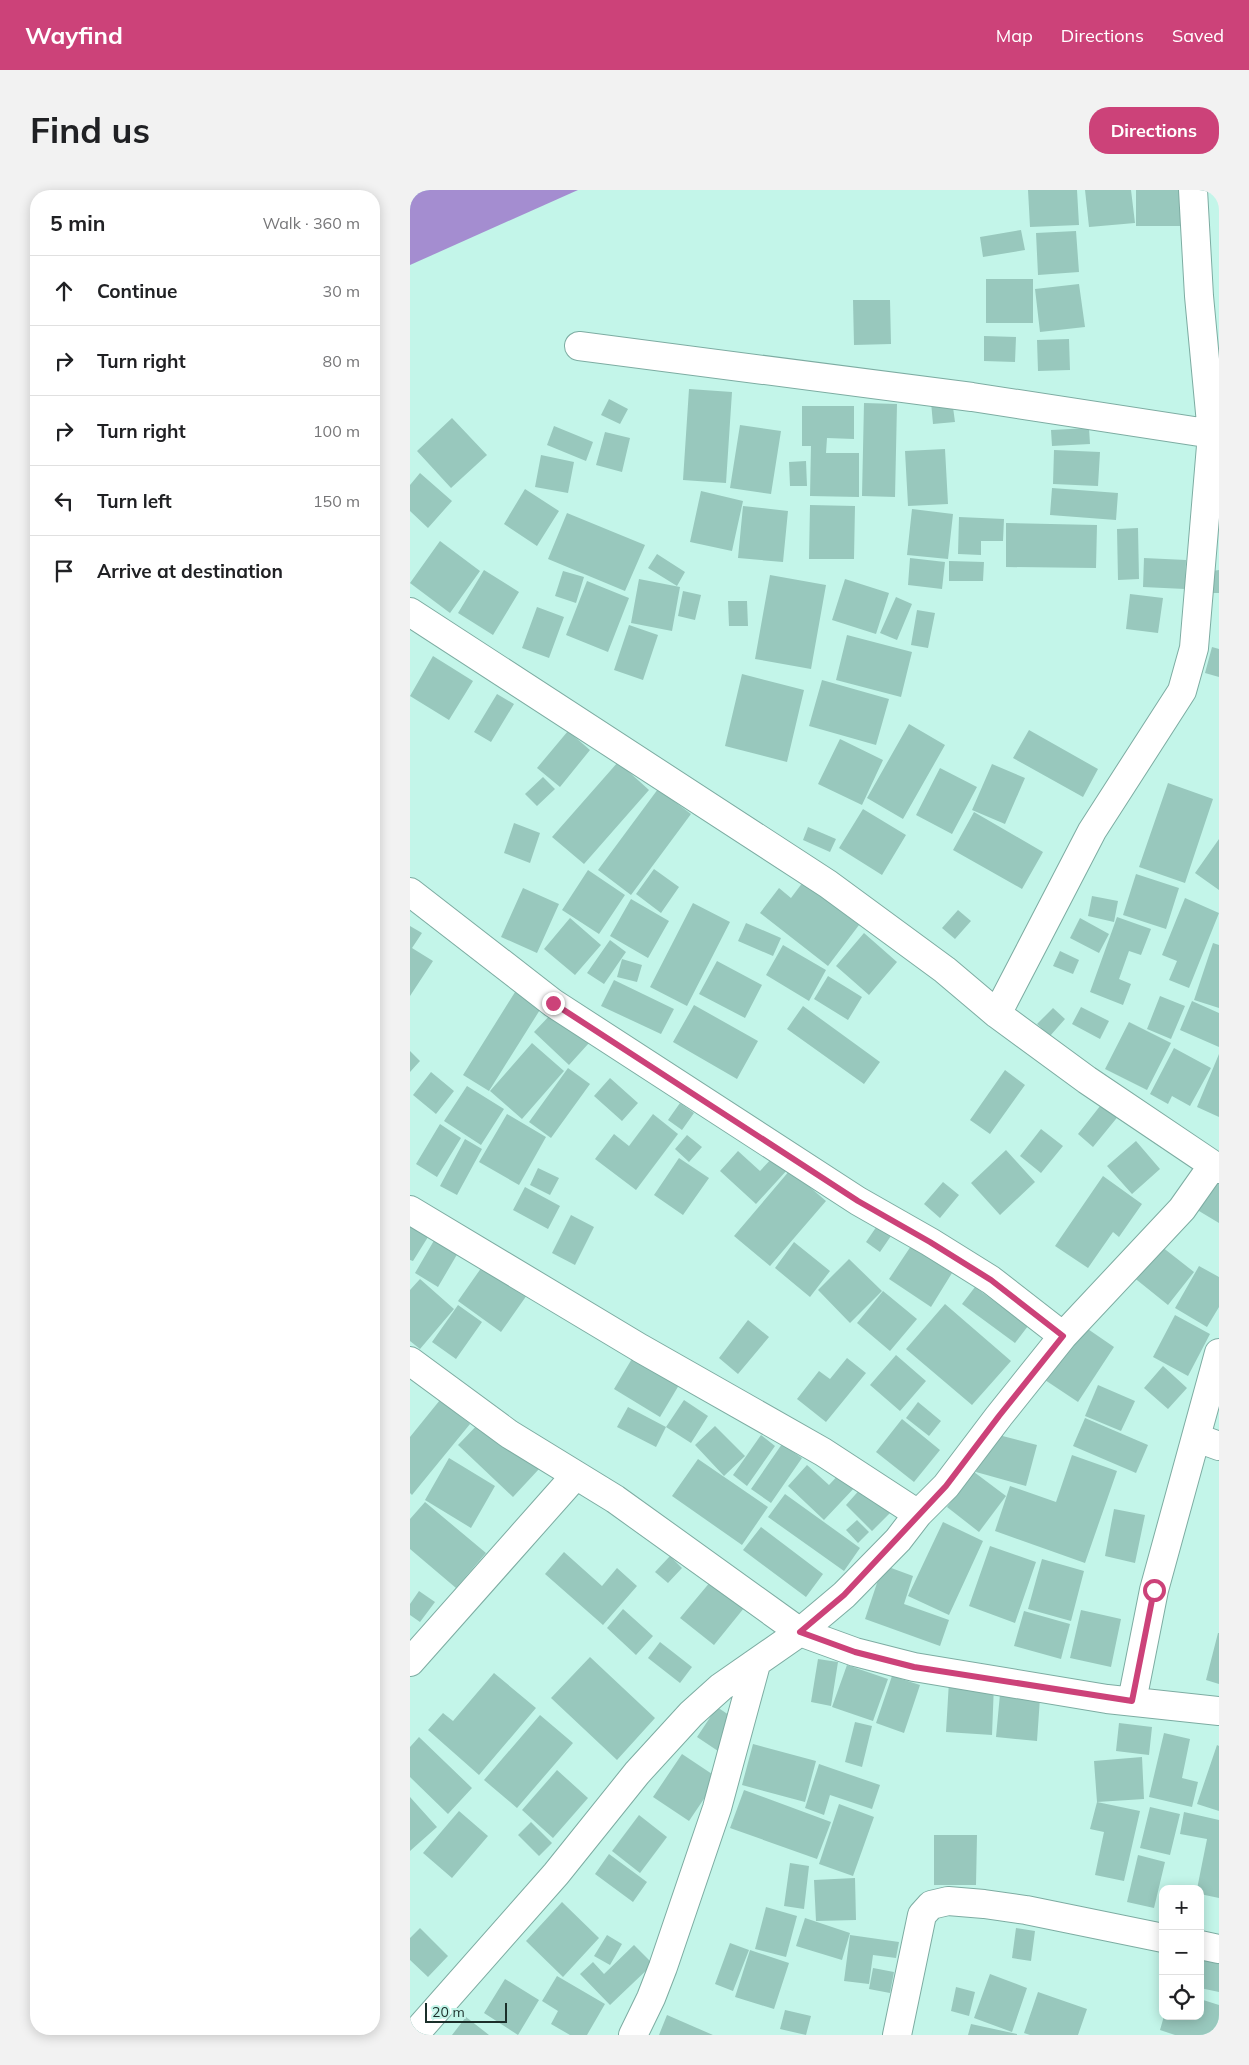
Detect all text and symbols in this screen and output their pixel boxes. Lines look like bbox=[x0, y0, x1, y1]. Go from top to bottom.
text: Wayfind bbox=[25, 20, 123, 50]
text: Map bbox=[996, 24, 1033, 47]
text: Directions bbox=[1061, 24, 1144, 47]
text: Saved bbox=[1172, 24, 1224, 47]
button: Directions bbox=[1089, 107, 1219, 154]
text: Find us bbox=[30, 108, 150, 152]
text: 5 min bbox=[50, 210, 105, 236]
text: Walk · 360 m bbox=[262, 213, 360, 233]
icon: ahead bbox=[50, 277, 78, 305]
text: Continue bbox=[97, 279, 177, 303]
text: 30 m bbox=[323, 281, 360, 301]
icon: right bbox=[50, 347, 78, 375]
text: Turn right bbox=[97, 349, 186, 373]
text: 80 m bbox=[323, 351, 360, 371]
icon: right bbox=[50, 417, 78, 445]
text: Turn right bbox=[97, 419, 186, 443]
text: 100 m bbox=[313, 421, 360, 441]
icon: left bbox=[50, 487, 78, 515]
text: Turn left bbox=[97, 489, 172, 513]
text: 150 m bbox=[313, 491, 360, 511]
icon: arrive bbox=[50, 557, 78, 585]
text: Arrive at destination bbox=[97, 559, 283, 583]
route end bbox=[542, 992, 565, 1015]
route start bbox=[1143, 1579, 1166, 1602]
map controls bbox=[1159, 1885, 1204, 2020]
button: + bbox=[1159, 1885, 1204, 1930]
button: − bbox=[1159, 1930, 1204, 1975]
button: locate bbox=[1159, 1975, 1204, 2020]
scale bar bbox=[425, 2000, 508, 2023]
text: 20 m bbox=[432, 2003, 465, 2021]

